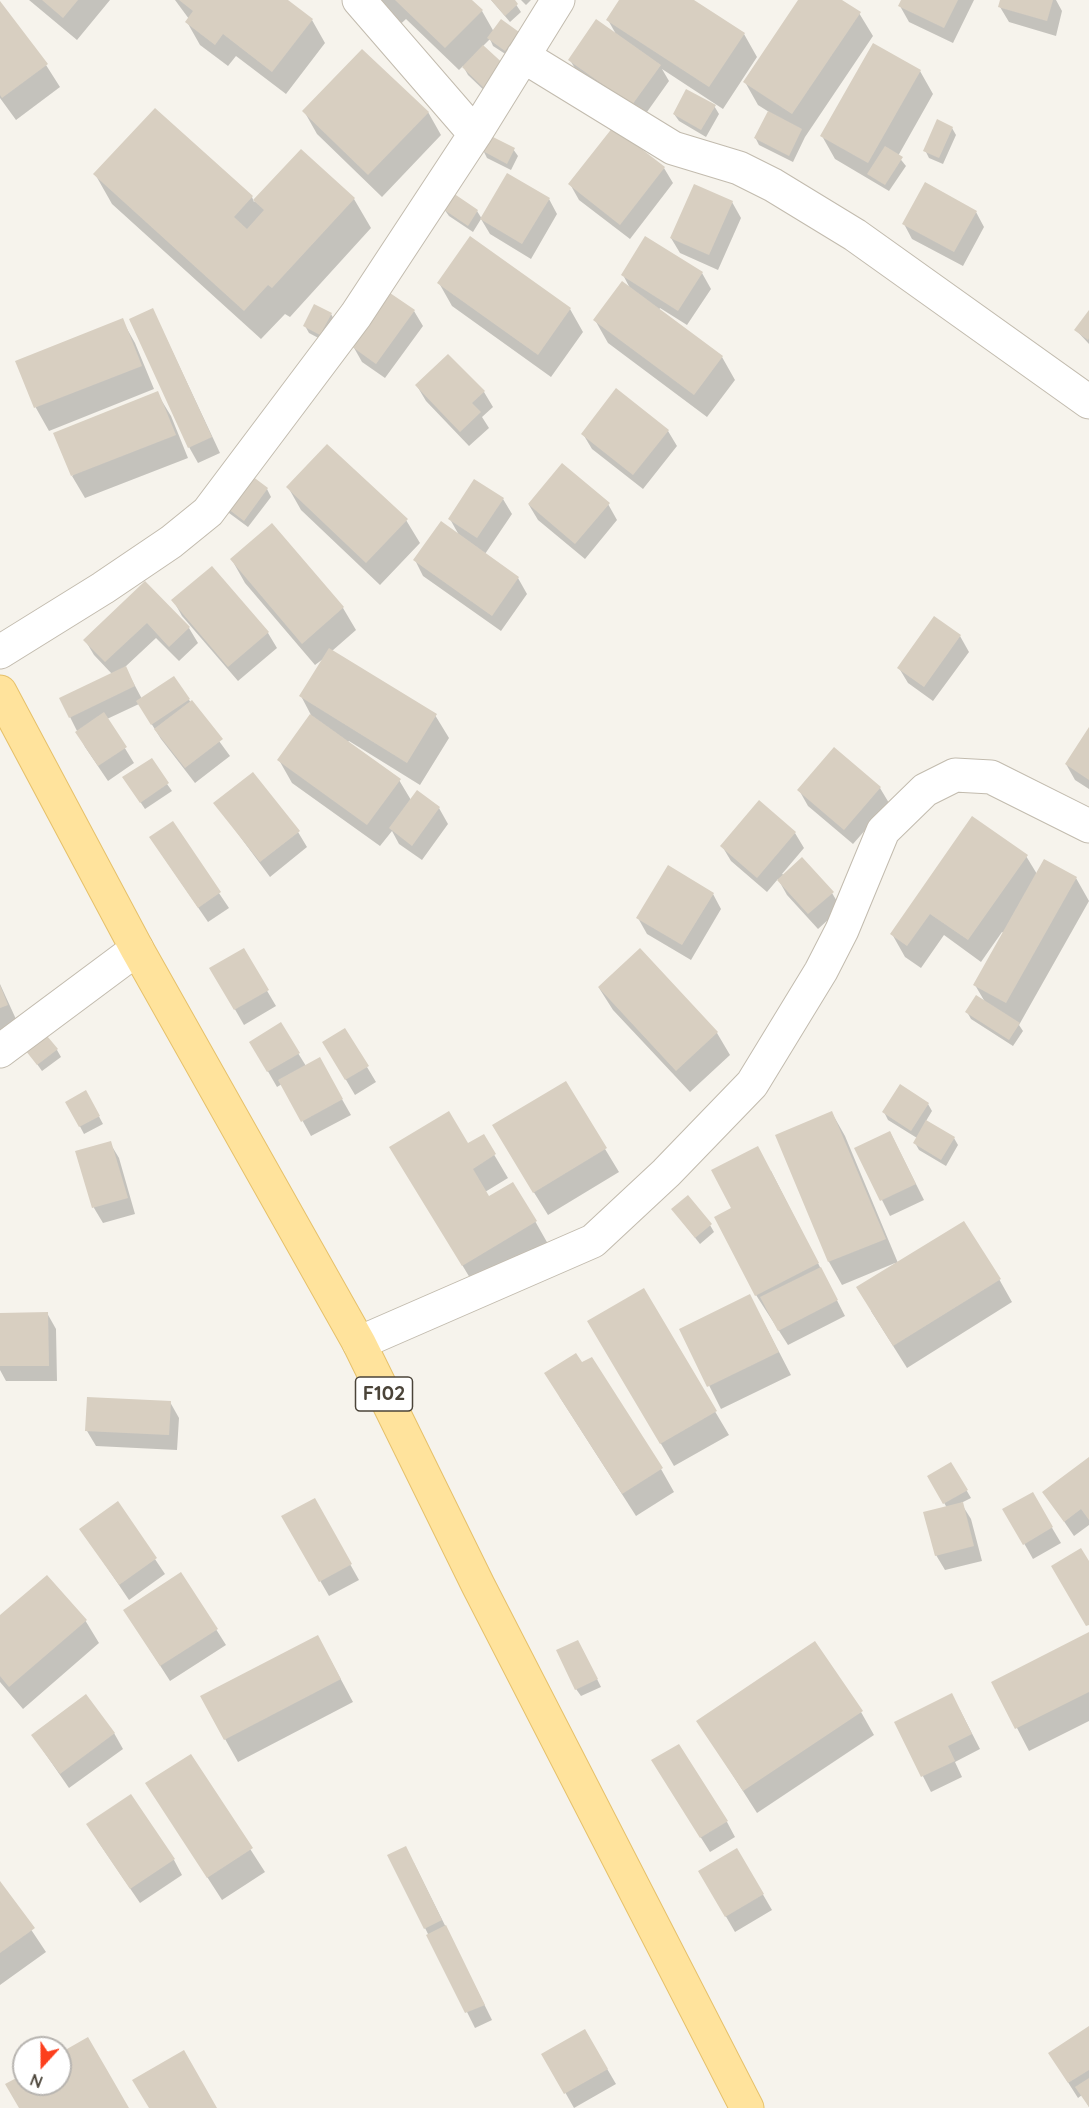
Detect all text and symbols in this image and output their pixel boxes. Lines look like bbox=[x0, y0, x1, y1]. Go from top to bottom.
road number: F102 bbox=[356, 1377, 412, 1411]
north arrow bbox=[12, 2036, 72, 2096]
text: N bbox=[27, 2069, 45, 2092]

